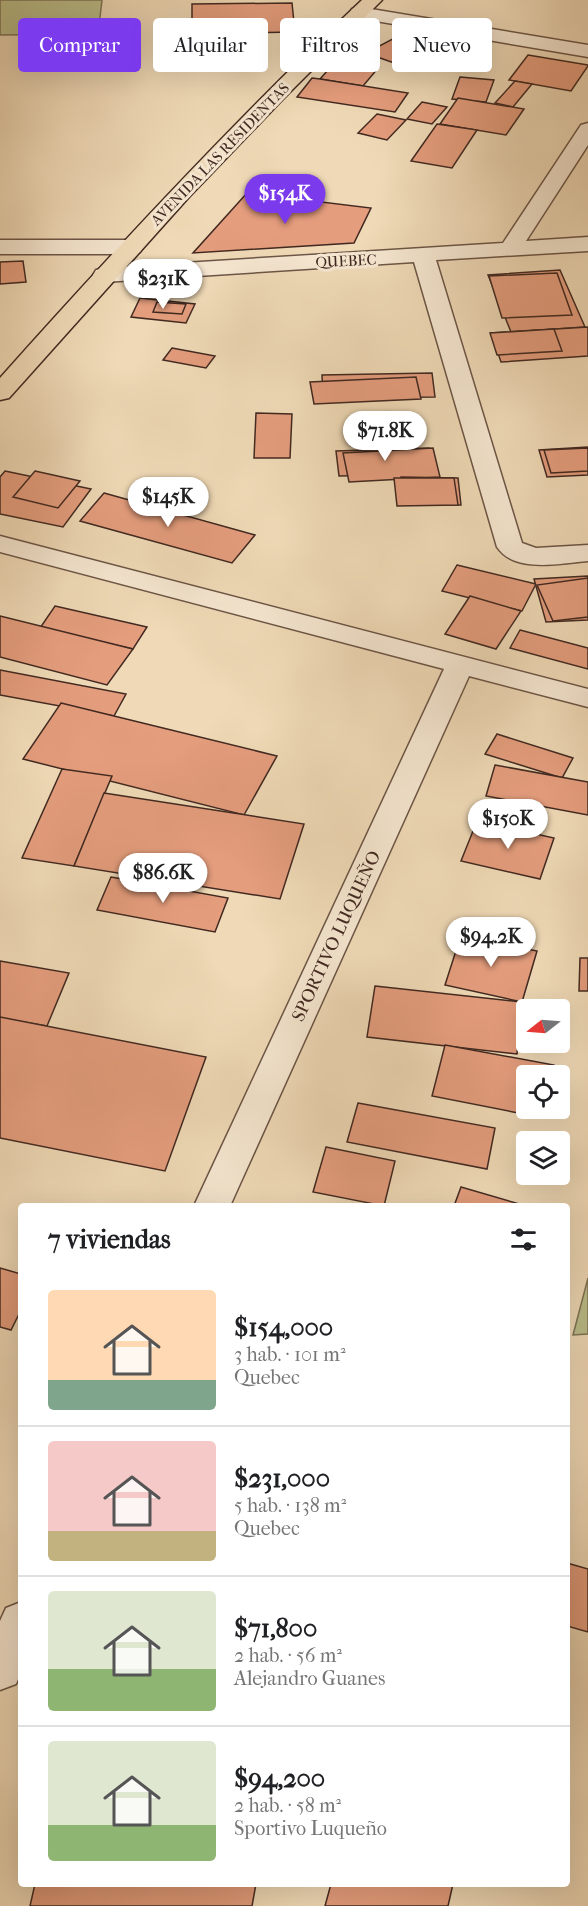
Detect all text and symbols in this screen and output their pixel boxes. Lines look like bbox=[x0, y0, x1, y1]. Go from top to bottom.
chip: Comprar bbox=[18, 18, 141, 72]
chip: Alquilar bbox=[153, 18, 268, 72]
chip: Filtros bbox=[280, 18, 380, 72]
chip: Nuevo bbox=[392, 18, 492, 72]
street label: AVENIDA LAS RESIDENTAS bbox=[146, 79, 293, 230]
pin: $154K bbox=[243, 174, 327, 225]
text: $154K bbox=[258, 182, 312, 205]
street label: QUEBEC bbox=[315, 250, 377, 272]
pin: $231K bbox=[121, 259, 205, 310]
text: $231K bbox=[137, 267, 189, 290]
pin: $71.8K bbox=[336, 411, 434, 462]
text: $71.8K bbox=[357, 419, 413, 442]
pin: $145K bbox=[126, 477, 210, 528]
text: $145K bbox=[142, 485, 194, 508]
pin: $150K bbox=[466, 799, 550, 850]
text: $150K bbox=[482, 807, 534, 830]
street label: SPORTIVO LUQUEÑO bbox=[287, 847, 385, 1025]
pin: $86.6K bbox=[114, 853, 212, 904]
text: $86.6K bbox=[132, 861, 194, 884]
pin: $94.2K bbox=[442, 917, 540, 968]
text: $94.2K bbox=[460, 925, 522, 948]
north arrow bbox=[516, 999, 570, 1053]
map controls bbox=[516, 999, 570, 1185]
button: locate bbox=[516, 1065, 570, 1119]
button: layers bbox=[516, 1131, 570, 1185]
icon: filters bbox=[507, 1223, 540, 1256]
text: 7 viviendas bbox=[48, 1224, 171, 1255]
text: $154,000 bbox=[234, 1312, 333, 1343]
icon: home bbox=[96, 1314, 168, 1386]
text: 3 hab. · 101 m² bbox=[234, 1343, 346, 1366]
text: Quebec bbox=[234, 1366, 300, 1389]
text: $231,000 bbox=[234, 1463, 330, 1494]
icon: home bbox=[96, 1465, 168, 1537]
text: 5 hab. · 138 m² bbox=[234, 1494, 346, 1517]
text: Quebec bbox=[234, 1517, 300, 1540]
text: $71,800 bbox=[234, 1613, 317, 1644]
icon: home bbox=[96, 1615, 168, 1687]
text: 2 hab. · 56 m² bbox=[234, 1644, 342, 1667]
text: Alejandro Guanes bbox=[234, 1667, 385, 1690]
text: $94,200 bbox=[234, 1763, 325, 1794]
icon: home bbox=[96, 1765, 168, 1837]
text: 2 hab. · 58 m² bbox=[234, 1794, 341, 1817]
text: Sportivo Luqueño bbox=[234, 1817, 387, 1840]

